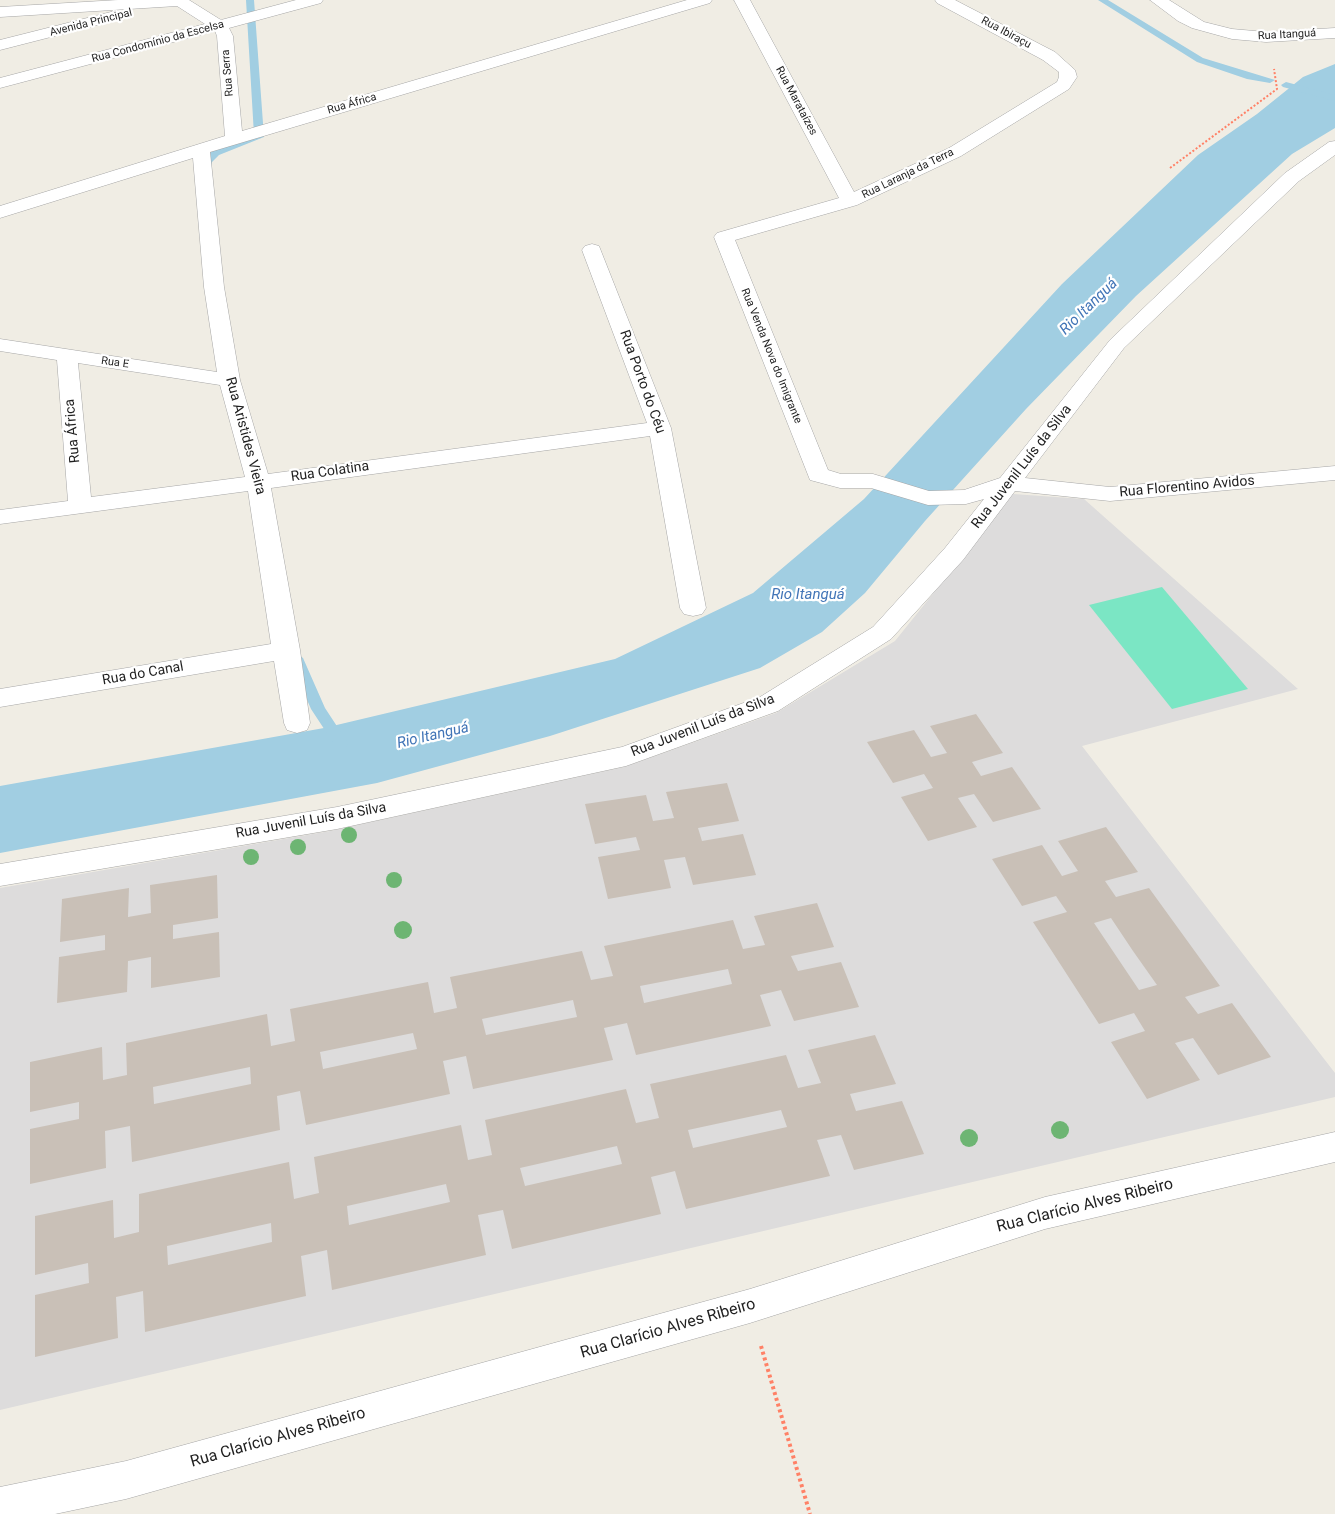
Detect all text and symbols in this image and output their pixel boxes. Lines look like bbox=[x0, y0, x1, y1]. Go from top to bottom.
street label: Avenida Principal bbox=[48, 6, 134, 40]
street label: Rua Ibiraçu bbox=[979, 14, 1033, 52]
street label: Rua Condomínio da Escelsa bbox=[90, 18, 226, 66]
street label: Rua Itanguá bbox=[1257, 27, 1317, 43]
street label: Rua Serra bbox=[219, 49, 237, 97]
street label: Rua Marataízes bbox=[772, 64, 820, 138]
street label: Rua África bbox=[326, 91, 378, 117]
street label: Rua Laranja da Terra bbox=[860, 146, 956, 202]
water label: Rio Itanguá bbox=[1056, 275, 1122, 339]
street label: Rua Venda Nova do Imigrante bbox=[738, 286, 804, 426]
street label: Rua Porto do Céu bbox=[616, 328, 668, 436]
street label: Rua E bbox=[100, 355, 130, 371]
street label: Rua Aristides Vieira bbox=[221, 375, 269, 497]
street label: Rua África bbox=[62, 398, 84, 464]
street label: Rua Juvenil Luís da Silva bbox=[968, 402, 1076, 532]
street label: Rua Colatina bbox=[290, 458, 370, 486]
street label: Rua Florentino Avidos bbox=[1119, 473, 1255, 501]
water label: Rio Itanguá bbox=[771, 586, 845, 604]
street label: Rua do Canal bbox=[101, 659, 185, 689]
street label: Rua Juvenil Luís da Silva bbox=[629, 691, 777, 761]
water label: Rio Itanguá bbox=[395, 719, 471, 753]
street label: Rua Juvenil Luís da Silva bbox=[234, 799, 388, 843]
street label: Rua Clarício Alves Ribeiro bbox=[995, 1175, 1175, 1237]
street label: Rua Clarício Alves Ribeiro bbox=[578, 1295, 758, 1363]
street label: Rua Clarício Alves Ribeiro bbox=[188, 1404, 368, 1472]

